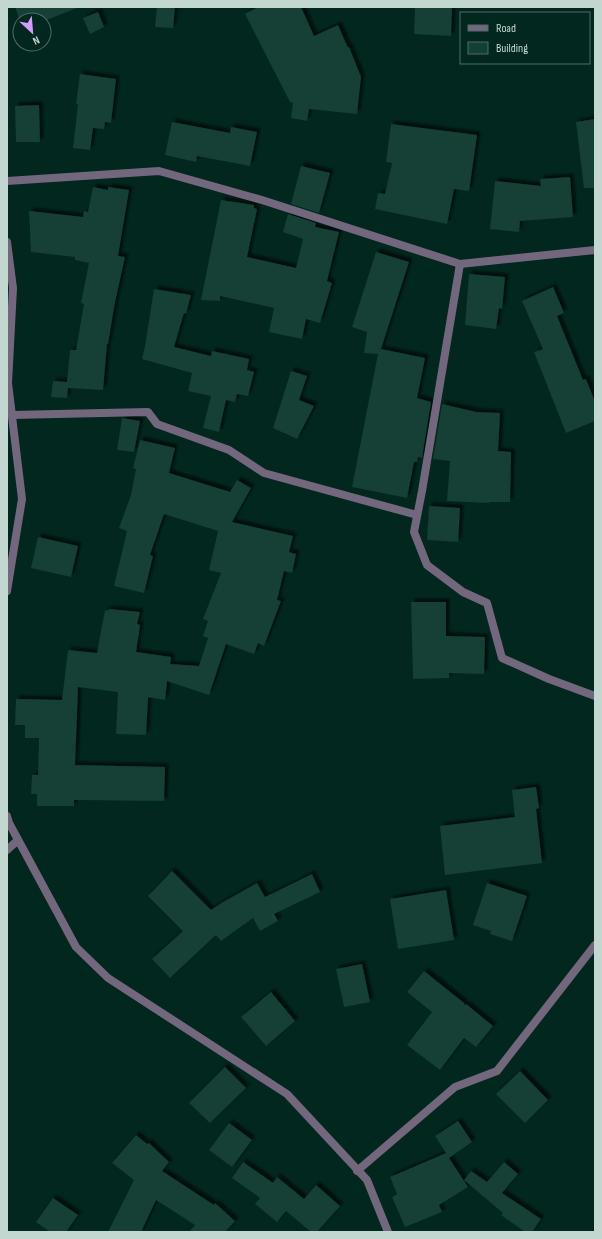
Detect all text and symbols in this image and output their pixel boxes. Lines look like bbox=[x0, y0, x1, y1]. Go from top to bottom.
north arrow bbox=[12, 12, 52, 52]
legend bbox=[460, 12, 590, 64]
text: Road bbox=[496, 21, 516, 36]
text: N bbox=[31, 33, 42, 48]
text: Building bbox=[496, 41, 528, 56]

